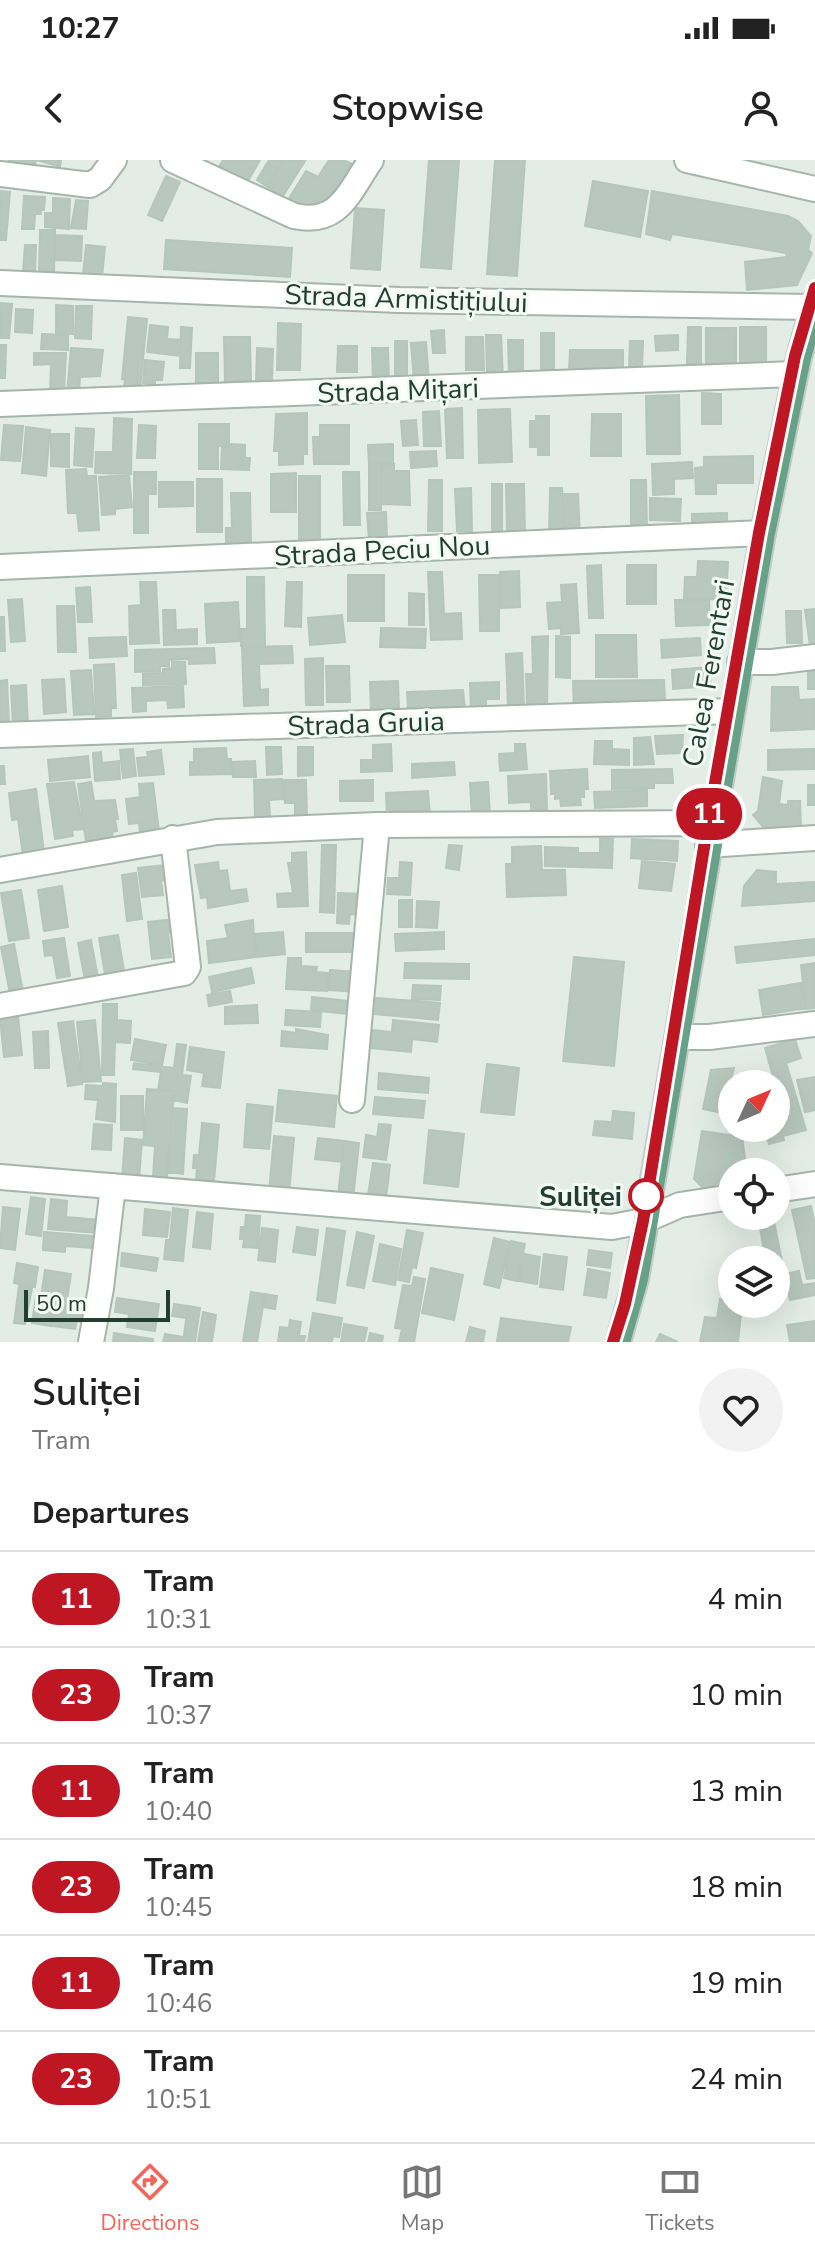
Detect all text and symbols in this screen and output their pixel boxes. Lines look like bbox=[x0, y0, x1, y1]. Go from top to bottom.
text: 10:27 bbox=[40, 8, 119, 49]
text: Stopwise bbox=[331, 84, 484, 133]
icon: back bbox=[32, 86, 76, 130]
icon: person bbox=[739, 86, 783, 130]
street label: Strada Armistițiului bbox=[284, 276, 528, 322]
street label: Strada Mițari bbox=[317, 369, 479, 413]
street label: Strada Peciu Nou bbox=[273, 526, 491, 576]
street label: Calea Ferentari bbox=[674, 576, 744, 770]
street label: Strada Gruia bbox=[287, 702, 445, 746]
line badge: 11 bbox=[673, 788, 745, 840]
text: 11 bbox=[692, 795, 726, 833]
north arrow bbox=[718, 1070, 790, 1142]
map controls bbox=[718, 1070, 790, 1318]
button: locate bbox=[718, 1158, 790, 1230]
place label: Suliței bbox=[539, 1178, 622, 1216]
marker: Suliței bbox=[629, 1179, 663, 1213]
button: layers bbox=[718, 1246, 790, 1318]
scale bar bbox=[24, 1286, 170, 1322]
text: 50 m bbox=[36, 1289, 87, 1319]
text: Suliței bbox=[32, 1367, 141, 1418]
button: heart bbox=[699, 1368, 783, 1452]
text: Tram bbox=[32, 1423, 91, 1458]
text: Departures bbox=[32, 1493, 189, 1534]
text: Tram bbox=[144, 1561, 215, 1602]
text: 4 min bbox=[708, 1579, 783, 1620]
text: 11 bbox=[59, 1580, 93, 1618]
text: 10:31 bbox=[144, 1602, 212, 1637]
text: Tram bbox=[144, 1657, 215, 1698]
text: 10 min bbox=[690, 1675, 783, 1716]
text: 23 bbox=[59, 1676, 93, 1714]
text: 10:37 bbox=[144, 1698, 212, 1733]
text: Tram bbox=[144, 1753, 215, 1794]
text: 13 min bbox=[690, 1771, 783, 1812]
text: 11 bbox=[59, 1772, 93, 1810]
text: 10:40 bbox=[144, 1794, 212, 1829]
text: Tram bbox=[144, 1849, 215, 1890]
text: 18 min bbox=[690, 1867, 783, 1908]
text: 23 bbox=[59, 1868, 93, 1906]
text: 10:45 bbox=[144, 1890, 212, 1925]
text: Tram bbox=[144, 1945, 215, 1986]
text: 19 min bbox=[690, 1963, 783, 2004]
text: 11 bbox=[59, 1964, 93, 2002]
text: 10:46 bbox=[144, 1986, 212, 2021]
text: Tram bbox=[144, 2041, 215, 2082]
text: 24 min bbox=[690, 2059, 783, 2100]
text: 23 bbox=[59, 2060, 93, 2098]
text: 10:51 bbox=[144, 2082, 212, 2117]
tab: Directions bbox=[100, 2160, 200, 2238]
tab: Map bbox=[400, 2160, 444, 2238]
tab: Tickets bbox=[645, 2160, 715, 2238]

